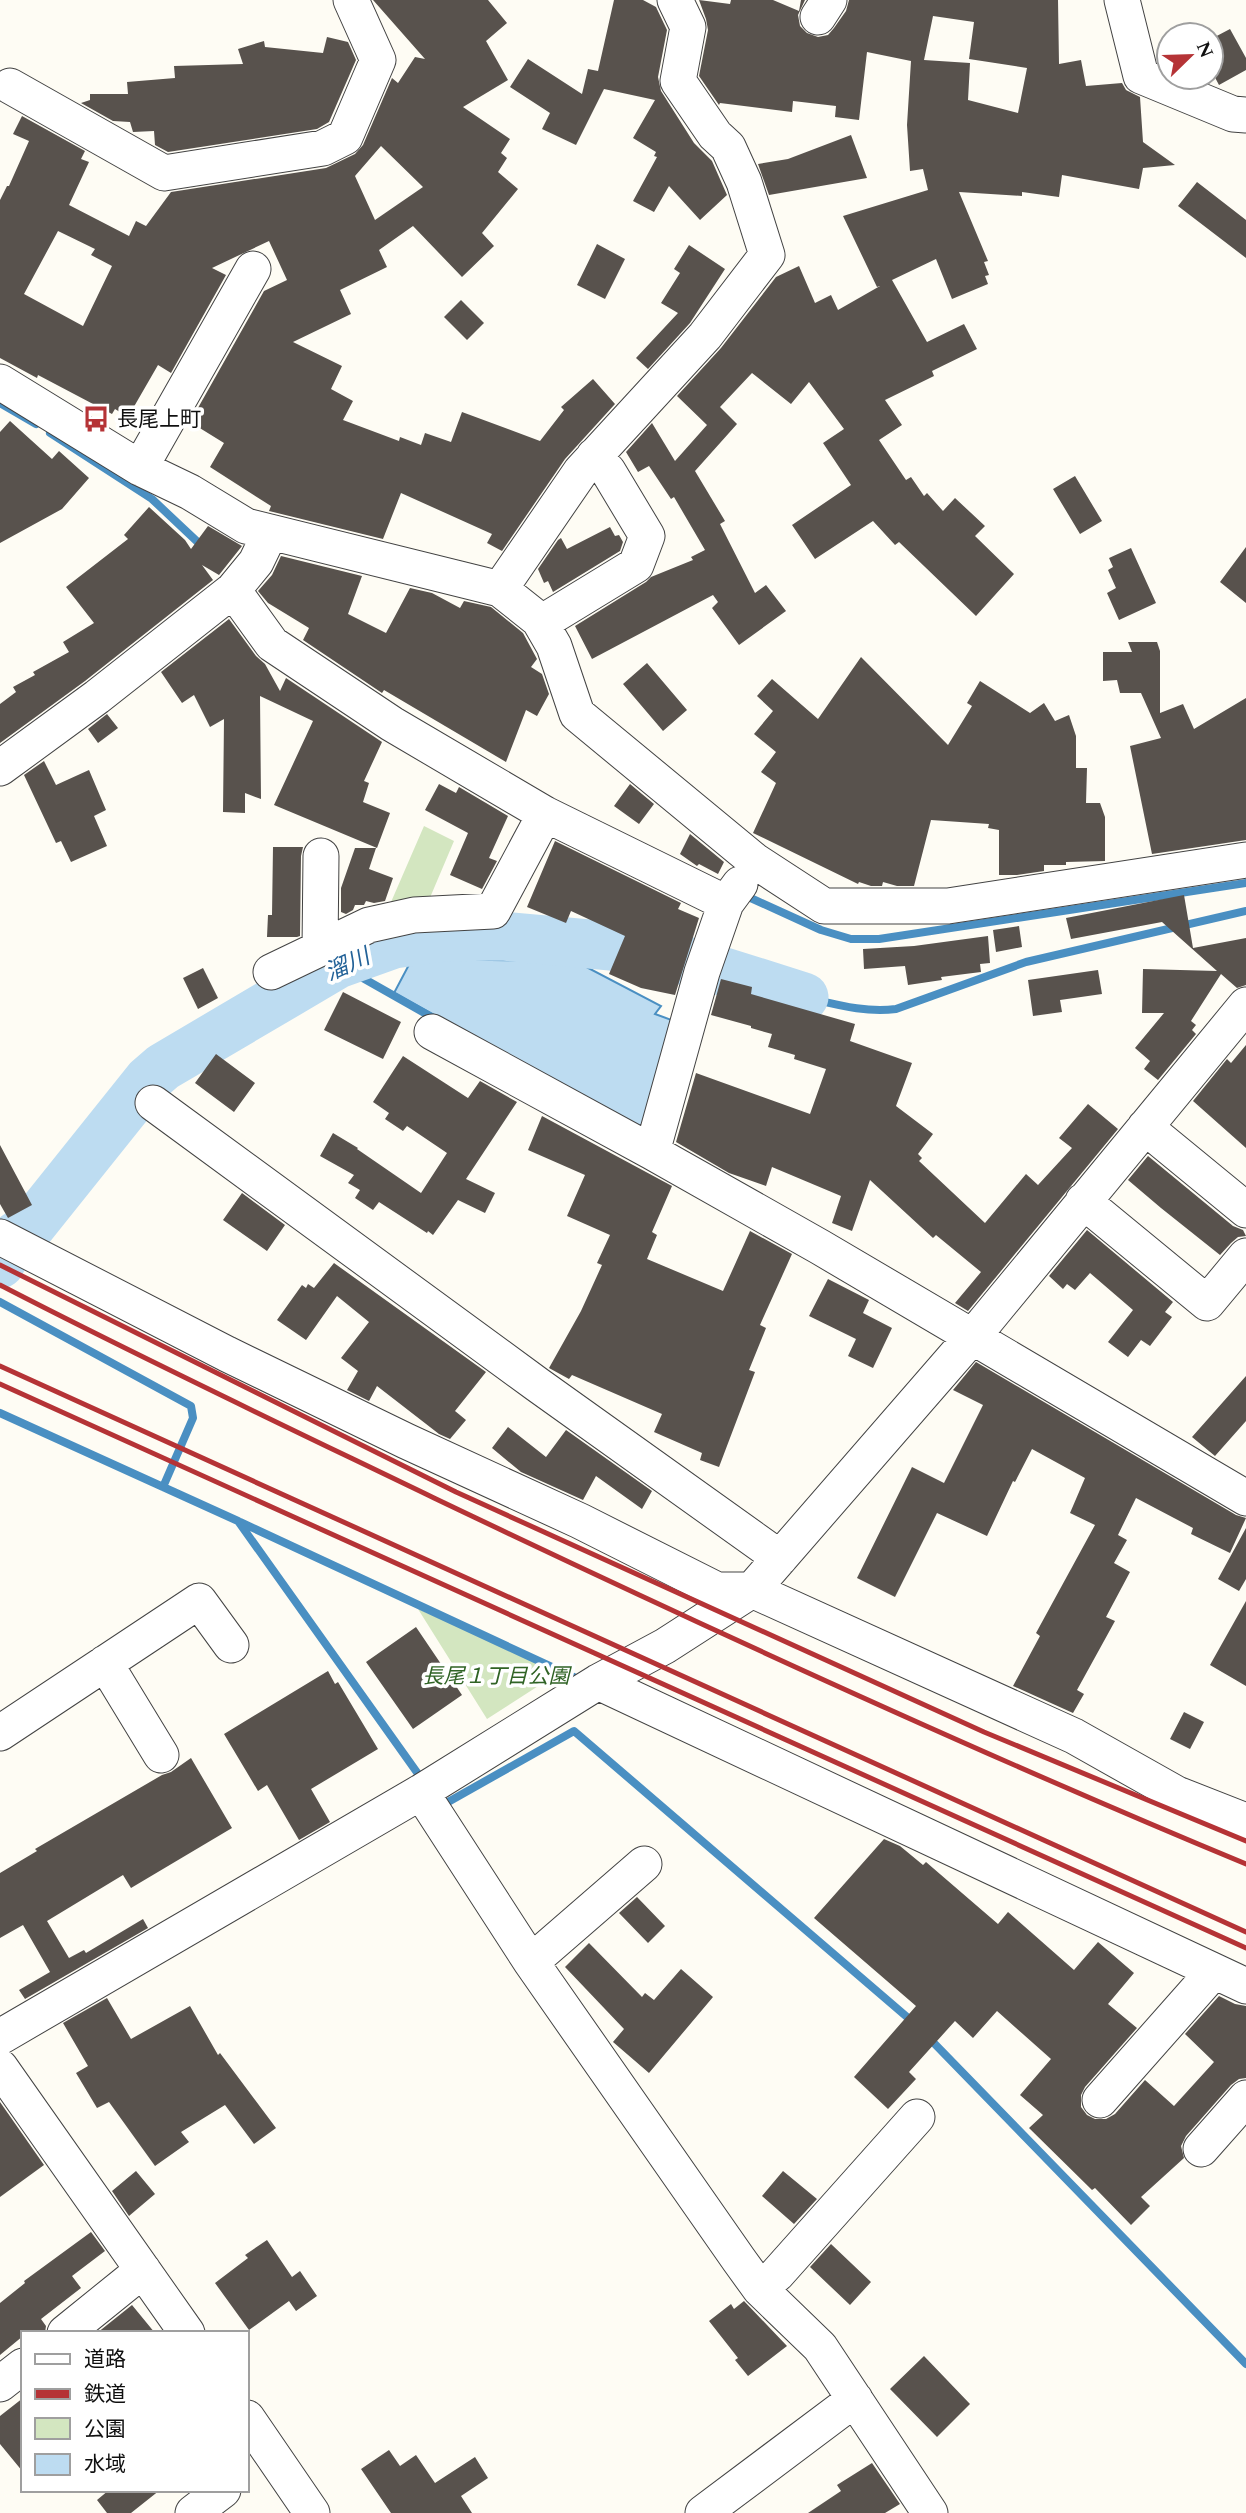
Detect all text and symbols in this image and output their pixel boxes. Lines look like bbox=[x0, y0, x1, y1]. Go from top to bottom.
north arrow bbox=[1155, 21, 1225, 91]
text: N bbox=[1188, 37, 1221, 63]
bus stop icon: 長尾上町 bbox=[81, 404, 111, 434]
place label: 長尾上町 bbox=[117, 404, 201, 436]
water label: 溜川 bbox=[319, 939, 378, 991]
park label: 長尾１丁目公園 bbox=[423, 1661, 572, 1693]
legend bbox=[21, 2331, 248, 2492]
text: 道路 bbox=[84, 2344, 126, 2376]
text: 鉄道 bbox=[84, 2379, 126, 2411]
text: 公園 bbox=[84, 2414, 126, 2446]
text: 水域 bbox=[84, 2449, 126, 2481]

